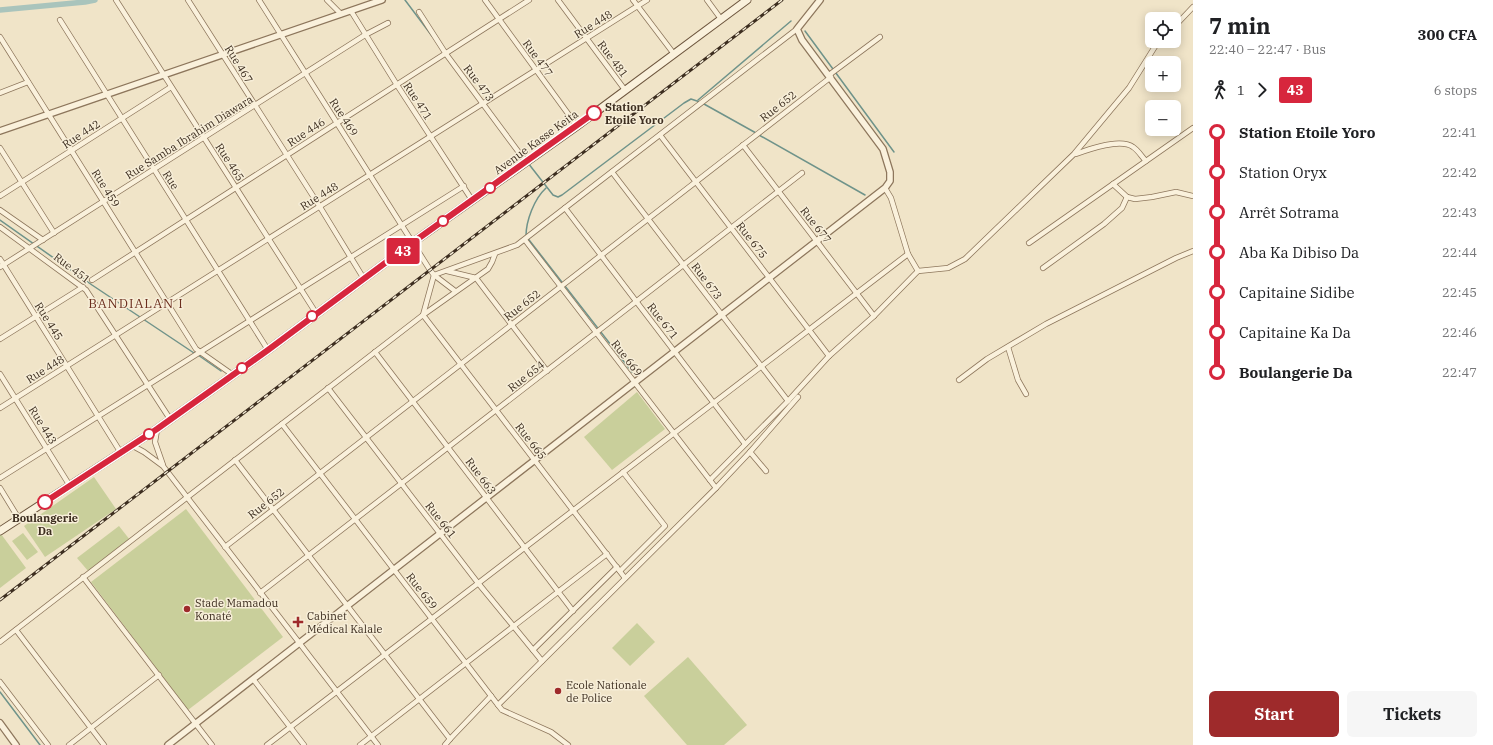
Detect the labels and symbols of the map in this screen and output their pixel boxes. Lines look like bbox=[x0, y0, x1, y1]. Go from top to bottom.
street label: Rue 448 bbox=[571, 7, 615, 41]
street label: Rue 477 bbox=[520, 37, 556, 79]
street label: Rue 481 bbox=[595, 38, 631, 80]
street label: Rue 467 bbox=[222, 42, 256, 86]
street label: Rue 473 bbox=[461, 62, 497, 104]
street label: Rue 471 bbox=[401, 79, 435, 123]
street label: Rue 652 bbox=[757, 87, 799, 125]
street label: Rue Samba Ibrahim Diawara bbox=[123, 92, 255, 182]
street label: Rue 469 bbox=[327, 95, 361, 139]
place label: Station Etoile Yoro bbox=[605, 100, 664, 127]
marker: Station Etoile Yoro bbox=[586, 105, 602, 121]
street label: Avenue Kasse Keita bbox=[491, 107, 581, 177]
street label: Rue 446 bbox=[284, 115, 328, 149]
street label: Rue 442 bbox=[59, 117, 103, 151]
street label: Rue 465 bbox=[213, 140, 247, 184]
street label: Rue 459 bbox=[89, 166, 123, 210]
street label: Rue bbox=[160, 168, 182, 192]
street label: Rue 448 bbox=[297, 179, 341, 213]
unlabelled marker bbox=[484, 182, 496, 194]
street label: Rue 677 bbox=[797, 204, 835, 246]
unlabelled marker bbox=[437, 215, 449, 227]
street label: Rue 675 bbox=[733, 219, 771, 261]
line badge: 43 bbox=[385, 238, 421, 264]
street label: Rue 451 bbox=[51, 250, 93, 286]
street label: Rue 673 bbox=[689, 260, 725, 302]
street label: Rue 652 bbox=[501, 286, 543, 324]
district label: BANDIALAN I bbox=[88, 295, 184, 312]
street label: Rue 445 bbox=[32, 299, 66, 343]
street label: Rue 671 bbox=[644, 300, 682, 342]
unlabelled marker bbox=[306, 310, 318, 322]
street label: Rue 669 bbox=[608, 337, 646, 379]
street label: Rue 448 bbox=[23, 352, 67, 386]
street label: Rue 654 bbox=[505, 357, 547, 395]
unlabelled marker bbox=[236, 362, 248, 374]
street label: Rue 443 bbox=[26, 403, 60, 447]
street label: Rue 665 bbox=[512, 420, 550, 462]
unlabelled marker bbox=[143, 428, 155, 440]
street label: Rue 663 bbox=[463, 455, 499, 497]
street label: Rue 652 bbox=[245, 484, 287, 522]
marker: Boulangerie Da bbox=[37, 494, 53, 510]
street label: Rue 661 bbox=[422, 499, 460, 541]
place label: Boulangerie Da bbox=[12, 511, 78, 538]
street label: Rue 659 bbox=[403, 570, 441, 612]
place label: Stade Mamadou Konaté bbox=[195, 596, 278, 623]
marker: Stade Mamadou Konaté bbox=[182, 604, 192, 614]
place label: Cabinet Médical Kalale bbox=[307, 609, 382, 636]
marker: Cabinet Médical Kalale bbox=[292, 616, 304, 628]
place label: Ecole Nationale de Police bbox=[566, 678, 647, 705]
marker: Ecole Nationale de Police bbox=[553, 686, 563, 696]

